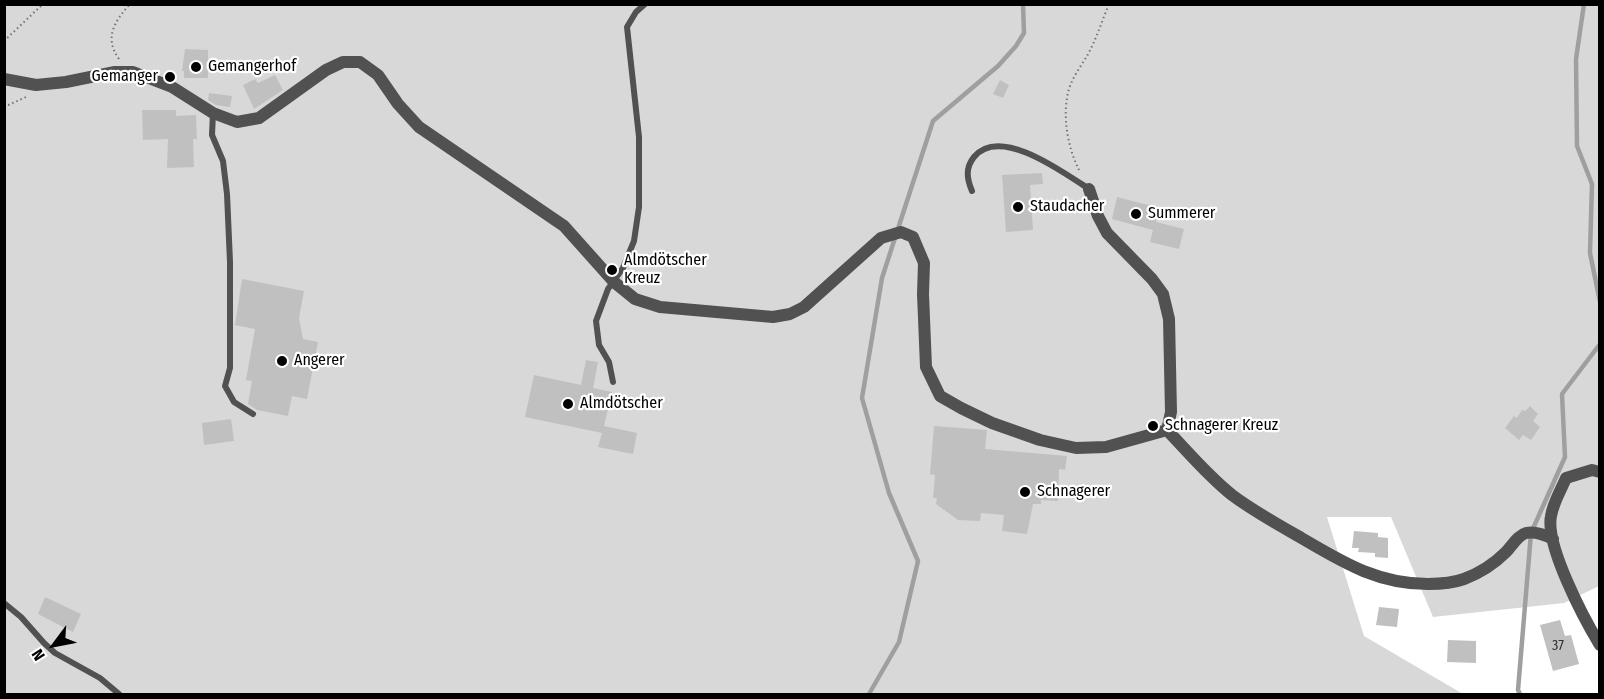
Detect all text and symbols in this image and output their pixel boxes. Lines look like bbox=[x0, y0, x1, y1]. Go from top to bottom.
place label: Gemangerhof bbox=[208, 57, 296, 77]
marker: Gemangerhof bbox=[189, 60, 203, 74]
place label: Gemanger bbox=[92, 67, 158, 87]
marker: Gemanger bbox=[163, 70, 177, 84]
place label: Staudacher bbox=[1030, 197, 1104, 217]
marker: Staudacher bbox=[1011, 200, 1025, 214]
place label: Summerer bbox=[1148, 204, 1215, 224]
marker: Summerer bbox=[1129, 207, 1143, 221]
place label: Almdötscher Kreuz bbox=[624, 251, 707, 289]
marker: Almdötscher Kreuz bbox=[605, 263, 619, 277]
place label: Angerer bbox=[294, 351, 345, 371]
marker: Angerer bbox=[275, 354, 289, 368]
place label: Almdötscher bbox=[580, 394, 663, 414]
marker: Almdötscher bbox=[561, 397, 575, 411]
place label: Schnagerer Kreuz bbox=[1165, 416, 1278, 436]
marker: Schnagerer Kreuz bbox=[1146, 419, 1160, 433]
place label: Schnagerer bbox=[1037, 482, 1110, 502]
marker: Schnagerer bbox=[1018, 485, 1032, 499]
north arrow bbox=[24, 615, 84, 675]
house number: 37 bbox=[1552, 638, 1564, 654]
text: N bbox=[28, 646, 49, 664]

